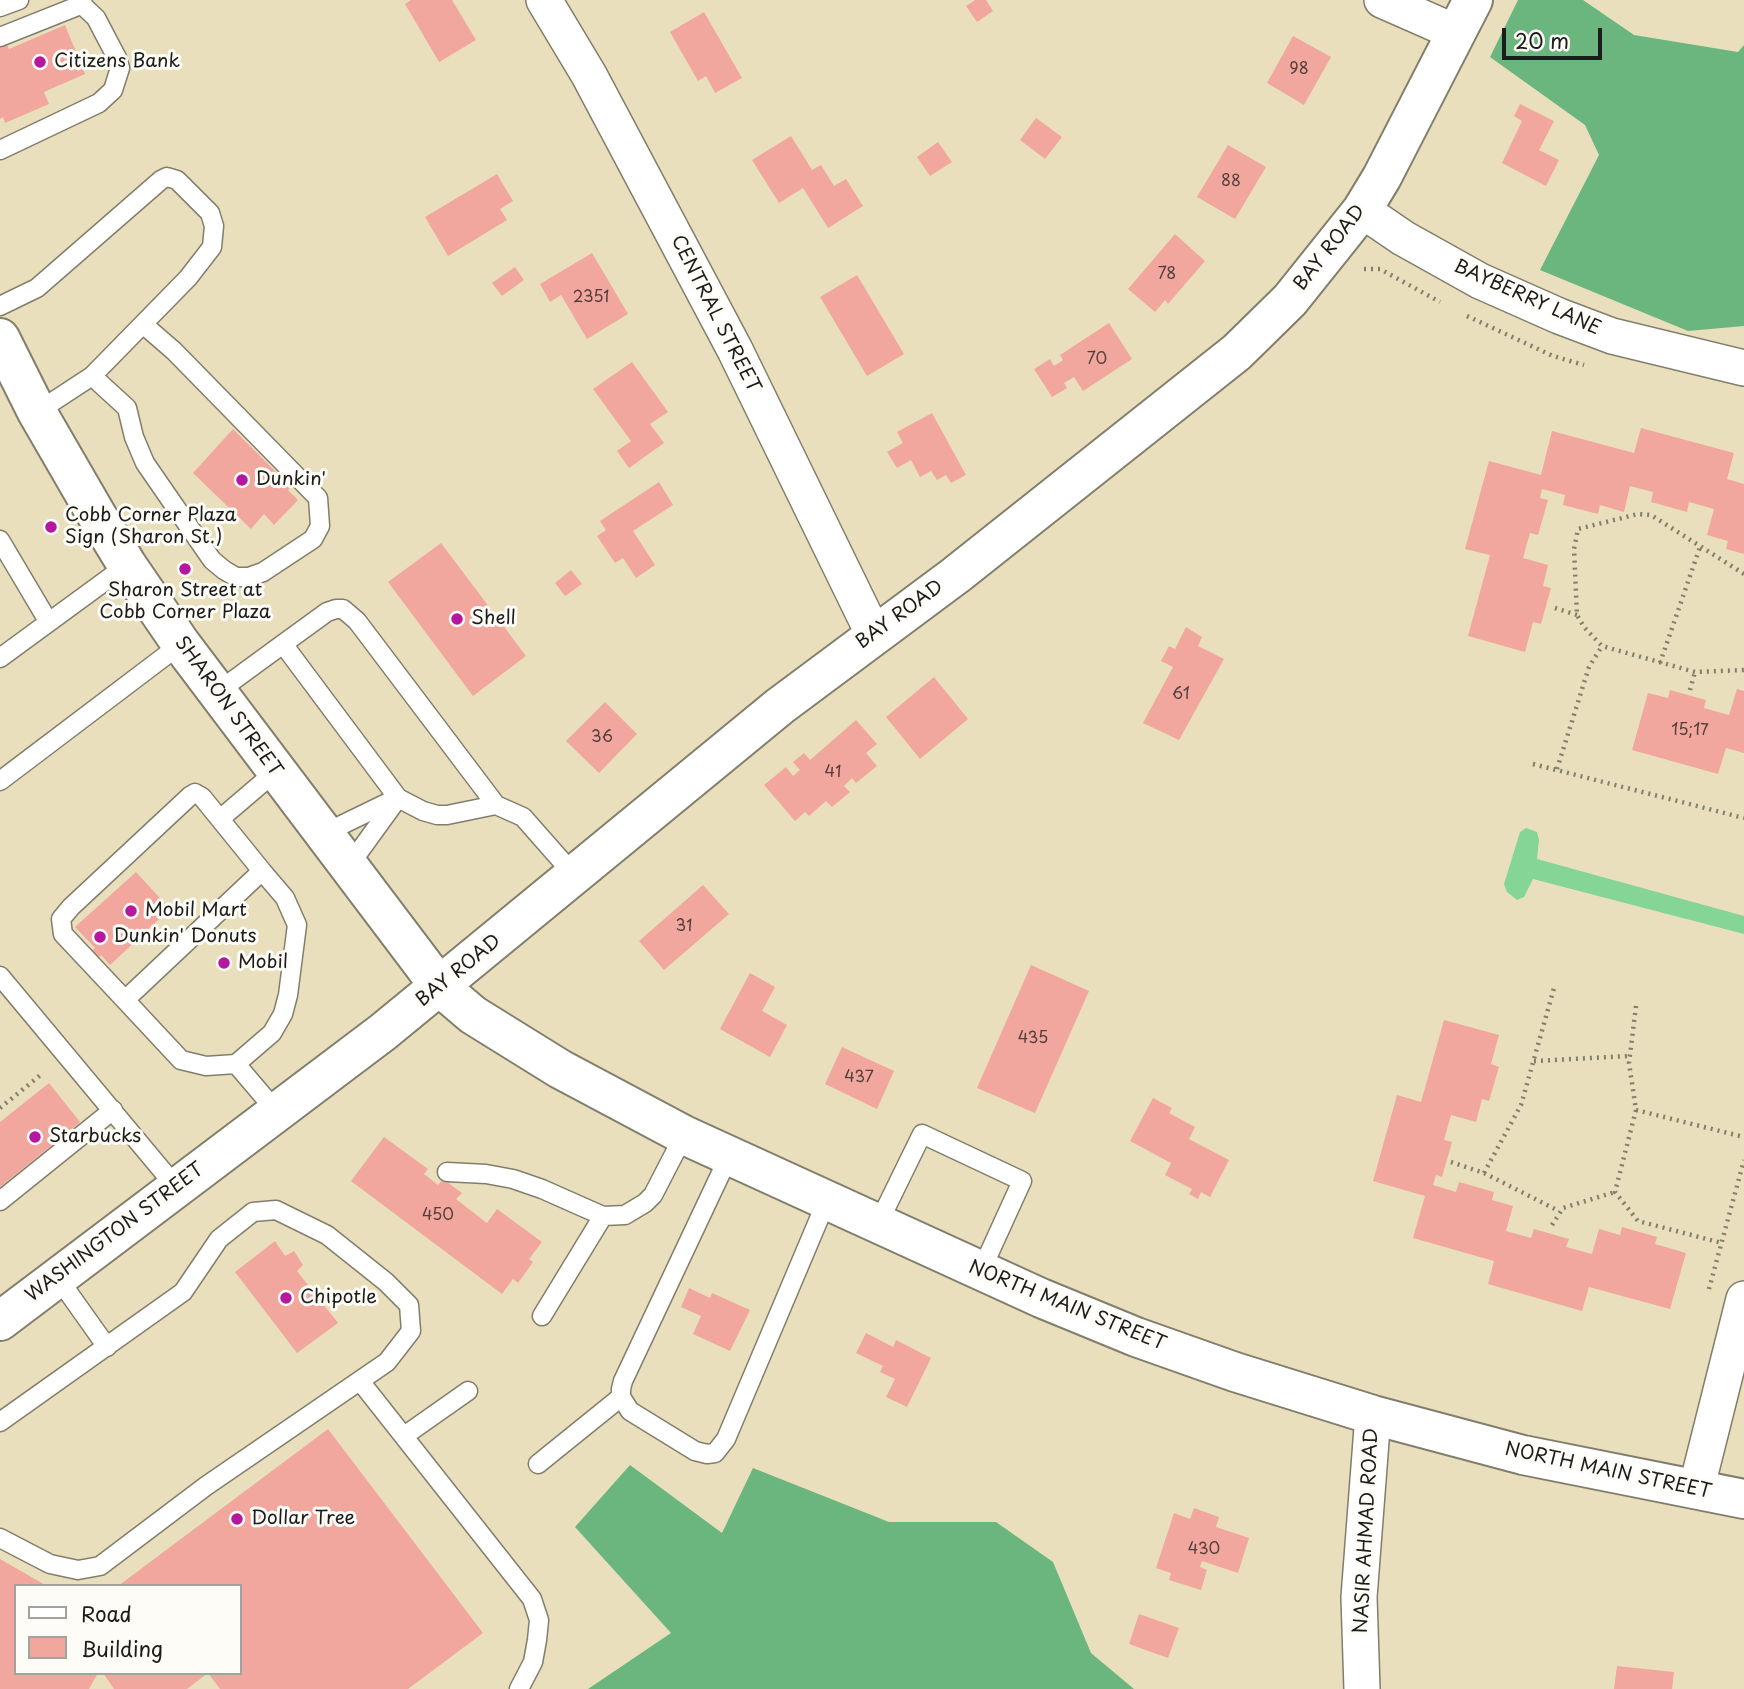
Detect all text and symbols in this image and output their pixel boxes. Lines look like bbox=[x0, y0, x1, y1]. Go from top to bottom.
scale bar bbox=[1506, 14, 1606, 58]
text: 20 m bbox=[1515, 24, 1569, 56]
place label: Citizens Bank bbox=[54, 51, 180, 73]
marker: Citizens Bank bbox=[32, 54, 48, 70]
house number: 98 bbox=[1289, 60, 1309, 80]
house number: 88 bbox=[1221, 172, 1241, 192]
street label: BAY ROAD bbox=[1290, 201, 1370, 295]
street label: CENTRAL STREET bbox=[665, 231, 765, 397]
street label: BAYBERRY LANE bbox=[1450, 255, 1604, 341]
house number: 78 bbox=[1158, 265, 1176, 285]
house number: 2351 bbox=[573, 288, 609, 308]
house number: 70 bbox=[1087, 350, 1107, 370]
place label: Dunkin' bbox=[256, 469, 326, 491]
marker: Dunkin' bbox=[234, 472, 250, 488]
place label: Cobb Corner Plaza Sign (Sharon St.) bbox=[65, 505, 236, 549]
marker: Cobb Corner Plaza Sign (Sharon St.) bbox=[43, 519, 59, 535]
marker: Sharon Street at Cobb Corner Plaza bbox=[177, 561, 193, 577]
street label: BAY ROAD bbox=[852, 576, 948, 654]
place label: Sharon Street at Cobb Corner Plaza bbox=[99, 580, 271, 624]
place label: Shell bbox=[471, 608, 516, 630]
marker: Shell bbox=[449, 611, 465, 627]
street label: SHARON STREET bbox=[170, 633, 286, 781]
house number: 61 bbox=[1172, 685, 1190, 705]
house number: 15;17 bbox=[1671, 721, 1709, 741]
house number: 36 bbox=[591, 728, 613, 748]
house number: 41 bbox=[825, 763, 841, 783]
place label: Mobil Mart bbox=[145, 900, 247, 922]
marker: Mobil Mart bbox=[123, 903, 139, 919]
house number: 31 bbox=[676, 917, 692, 937]
place label: Dunkin' Donuts bbox=[114, 926, 257, 948]
marker: Dunkin' Donuts bbox=[92, 929, 108, 945]
street label: BAY ROAD bbox=[412, 930, 506, 1012]
place label: Mobil bbox=[238, 952, 288, 974]
marker: Mobil bbox=[216, 955, 232, 971]
house number: 435 bbox=[1018, 1029, 1048, 1049]
house number: 437 bbox=[844, 1068, 874, 1088]
place label: Starbucks bbox=[49, 1126, 141, 1148]
marker: Starbucks bbox=[27, 1129, 43, 1145]
street label: WASHINGTON STREET bbox=[21, 1159, 209, 1307]
house number: 450 bbox=[422, 1206, 454, 1226]
street label: NORTH MAIN STREET bbox=[965, 1256, 1169, 1356]
place label: Chipotle bbox=[300, 1287, 377, 1309]
marker: Chipotle bbox=[278, 1290, 294, 1306]
street label: NASIR AHMAD ROAD bbox=[1350, 1428, 1384, 1634]
street label: NORTH MAIN STREET bbox=[1503, 1438, 1713, 1504]
place label: Dollar Tree bbox=[251, 1508, 355, 1530]
marker: Dollar Tree bbox=[229, 1511, 245, 1527]
house number: 430 bbox=[1188, 1540, 1220, 1560]
legend bbox=[14, 1584, 242, 1675]
text: Road bbox=[81, 1597, 132, 1629]
text: Building bbox=[81, 1632, 163, 1664]

